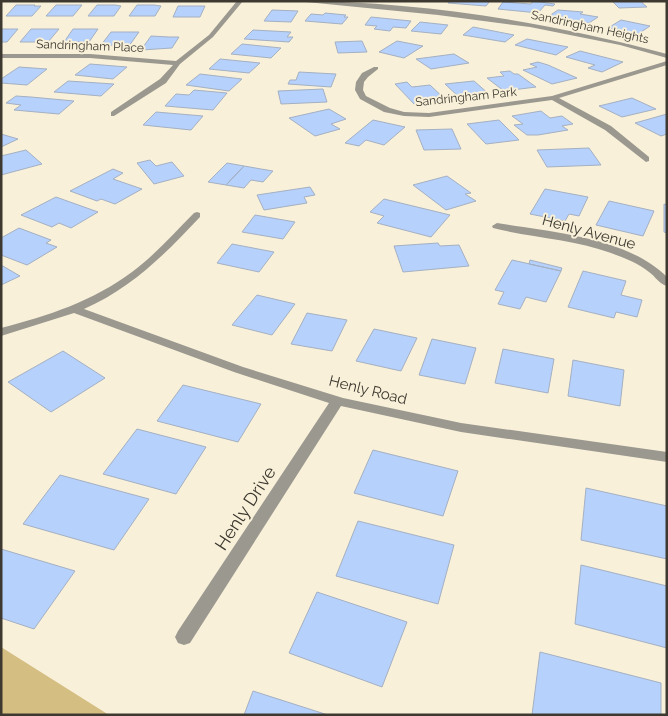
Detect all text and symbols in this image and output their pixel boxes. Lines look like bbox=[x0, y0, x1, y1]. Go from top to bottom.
street label: Sandringham Heights bbox=[530, 8, 650, 46]
street label: Sandringham Place bbox=[36, 37, 144, 55]
street label: Sandringham Park bbox=[415, 85, 518, 109]
street label: Henly Avenue bbox=[540, 211, 638, 253]
street label: Henly Road bbox=[327, 372, 409, 408]
street label: Henly Drive bbox=[210, 462, 280, 554]

